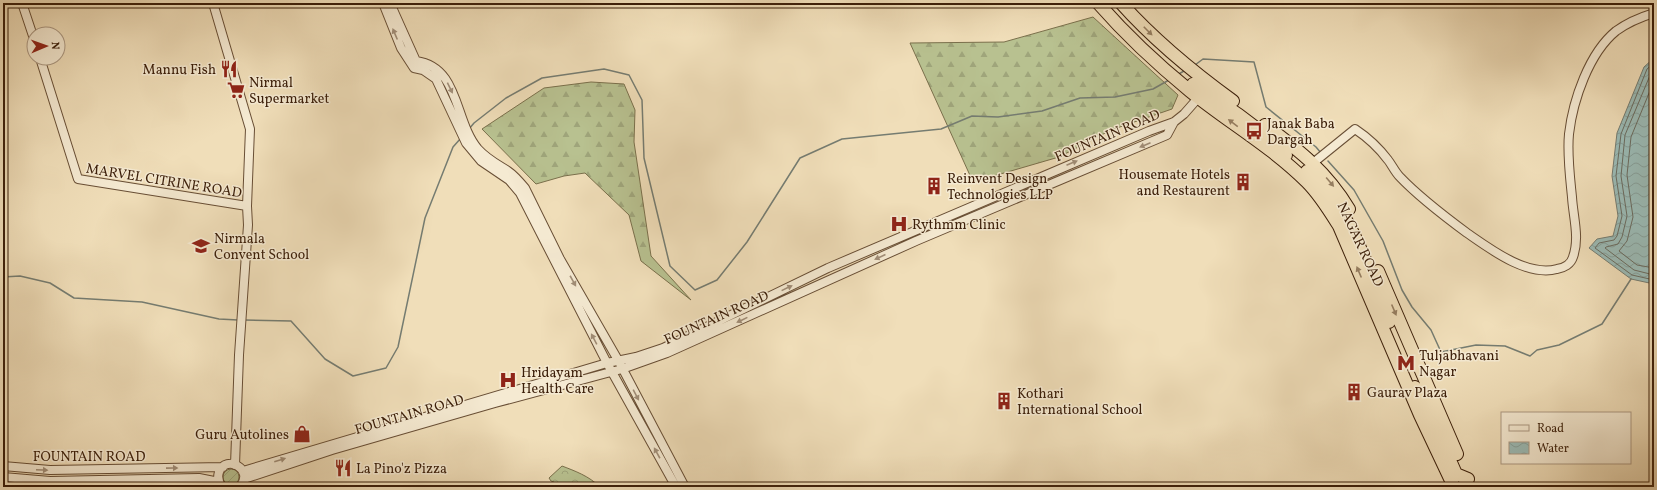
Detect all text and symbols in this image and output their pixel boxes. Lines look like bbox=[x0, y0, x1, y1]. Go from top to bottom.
north arrow bbox=[26, 26, 66, 66]
one-way arrow bbox=[1143, 26, 1153, 36]
one-way arrow bbox=[391, 27, 397, 39]
text: N bbox=[47, 41, 62, 50]
restaurant icon: Mannu Fish bbox=[219, 59, 239, 79]
place label: Mannu Fish bbox=[143, 61, 216, 80]
place label: Nirmal Supermarket bbox=[249, 74, 329, 109]
supermarket icon: Nirmal Supermarket bbox=[226, 80, 246, 100]
one-way arrow bbox=[447, 83, 453, 94]
street label: FOUNTAIN ROAD bbox=[1052, 106, 1163, 167]
place label: Janak Baba Dargah bbox=[1267, 115, 1335, 150]
one-way arrow bbox=[1227, 118, 1238, 127]
bus stop icon: Janak Baba Dargah bbox=[1244, 121, 1264, 141]
one-way arrow bbox=[1139, 142, 1150, 148]
street label: MARVEL CITRINE ROAD bbox=[85, 160, 243, 203]
one-way arrow bbox=[1067, 160, 1079, 166]
place label: Housemate Hotels and Restaurent bbox=[1119, 166, 1230, 201]
place label: Reinvent Design Technologies LLP bbox=[947, 170, 1053, 205]
building icon: Housemate Hotels and Restaurent bbox=[1233, 172, 1253, 192]
building icon: Reinvent Design Technologies LLP bbox=[924, 176, 944, 196]
one-way arrow bbox=[1325, 177, 1334, 186]
street label: NAGAR ROAD bbox=[1332, 199, 1388, 290]
hospital icon: Rythmm Clinic bbox=[889, 214, 909, 234]
place label: Rythmm Clinic bbox=[912, 216, 1006, 235]
place label: Nirmala Convent School bbox=[214, 230, 309, 265]
school or university icon: Nirmala Convent School bbox=[191, 236, 211, 256]
one-way arrow bbox=[874, 254, 886, 260]
one-way arrow bbox=[1356, 266, 1362, 278]
one-way arrow bbox=[570, 275, 577, 287]
one-way arrow bbox=[781, 285, 792, 291]
street label: FOUNTAIN ROAD bbox=[661, 287, 772, 350]
one-way arrow bbox=[1392, 304, 1398, 316]
one-way arrow bbox=[736, 317, 747, 323]
one-way arrow bbox=[591, 333, 598, 345]
place label: Tuljabhavani Nagar bbox=[1419, 347, 1499, 382]
metro station icon: Tuljabhavani Nagar bbox=[1396, 353, 1416, 373]
place label: Hridayam Health Care bbox=[521, 364, 594, 399]
hospital icon: Hridayam Health Care bbox=[498, 370, 518, 390]
building icon: Gaurav Plaza bbox=[1344, 382, 1364, 402]
place label: Gaurav Plaza bbox=[1367, 384, 1448, 403]
place label: Kothari International School bbox=[1017, 385, 1143, 420]
one-way arrow bbox=[632, 389, 639, 401]
street label: FOUNTAIN ROAD bbox=[353, 391, 466, 440]
building icon: Kothari International School bbox=[994, 391, 1014, 411]
legend bbox=[1501, 412, 1631, 464]
text: Road bbox=[1537, 421, 1564, 437]
shop icon: Guru Autolines bbox=[292, 424, 312, 444]
place label: Guru Autolines bbox=[195, 426, 289, 445]
text: Water bbox=[1537, 441, 1569, 457]
one-way arrow bbox=[654, 447, 660, 459]
street label: FOUNTAIN ROAD bbox=[33, 448, 145, 467]
one-way arrow bbox=[275, 457, 287, 463]
restaurant icon: La Pino'z Pizza bbox=[333, 458, 353, 478]
place label: La Pino'z Pizza bbox=[356, 460, 447, 479]
one-way arrow bbox=[166, 465, 179, 471]
one-way arrow bbox=[36, 467, 49, 473]

